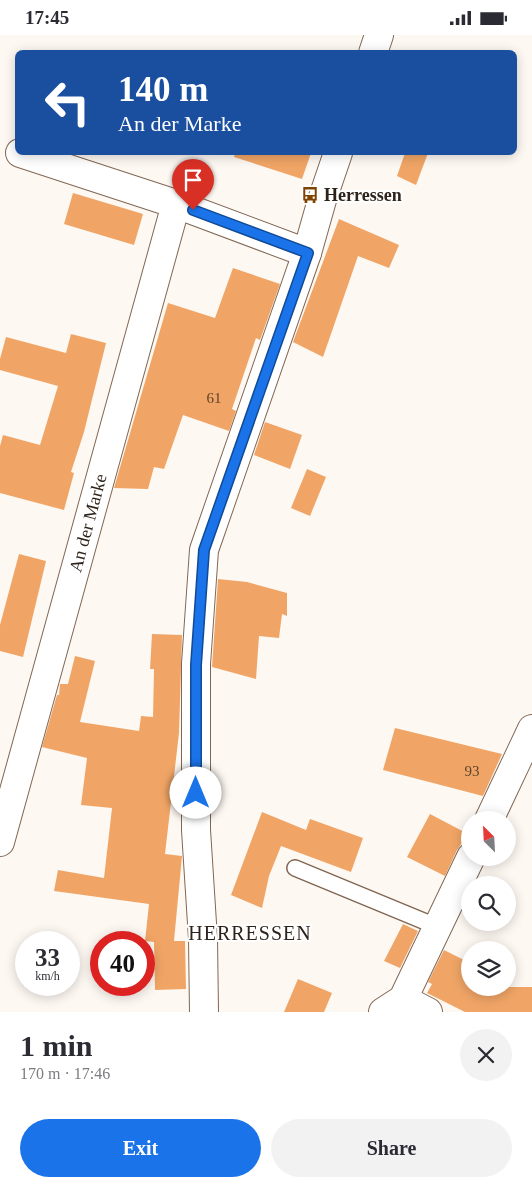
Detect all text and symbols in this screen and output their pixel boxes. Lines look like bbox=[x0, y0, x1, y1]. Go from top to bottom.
text: 17:45 bbox=[25, 7, 69, 28]
icon: left bbox=[35, 70, 100, 135]
text: 140 m bbox=[118, 70, 208, 109]
text: An der Marke bbox=[118, 111, 241, 136]
pin bbox=[172, 159, 214, 210]
icon: arrive bbox=[179, 166, 207, 194]
bus stop icon: Herressen bbox=[300, 185, 320, 205]
place label: Herressen bbox=[324, 185, 402, 205]
house number: 61 bbox=[207, 390, 222, 406]
street label: An der Marke bbox=[65, 472, 111, 574]
house number: 93 bbox=[465, 763, 480, 779]
position arrow bbox=[169, 766, 221, 818]
north arrow bbox=[461, 811, 516, 866]
map controls bbox=[461, 811, 516, 996]
button: search bbox=[461, 876, 516, 931]
district label: HERRESSEN bbox=[188, 922, 312, 944]
speed limit sign: 40 bbox=[90, 931, 155, 996]
button: layers bbox=[461, 941, 516, 996]
text: 33 bbox=[35, 944, 60, 971]
text: km/h bbox=[35, 969, 60, 983]
text: 1 min bbox=[20, 1029, 93, 1062]
button: close bbox=[460, 1029, 512, 1081]
text: 170 m · 17:46 bbox=[20, 1065, 110, 1082]
button: Exit bbox=[20, 1119, 261, 1177]
button: Share bbox=[271, 1119, 512, 1177]

